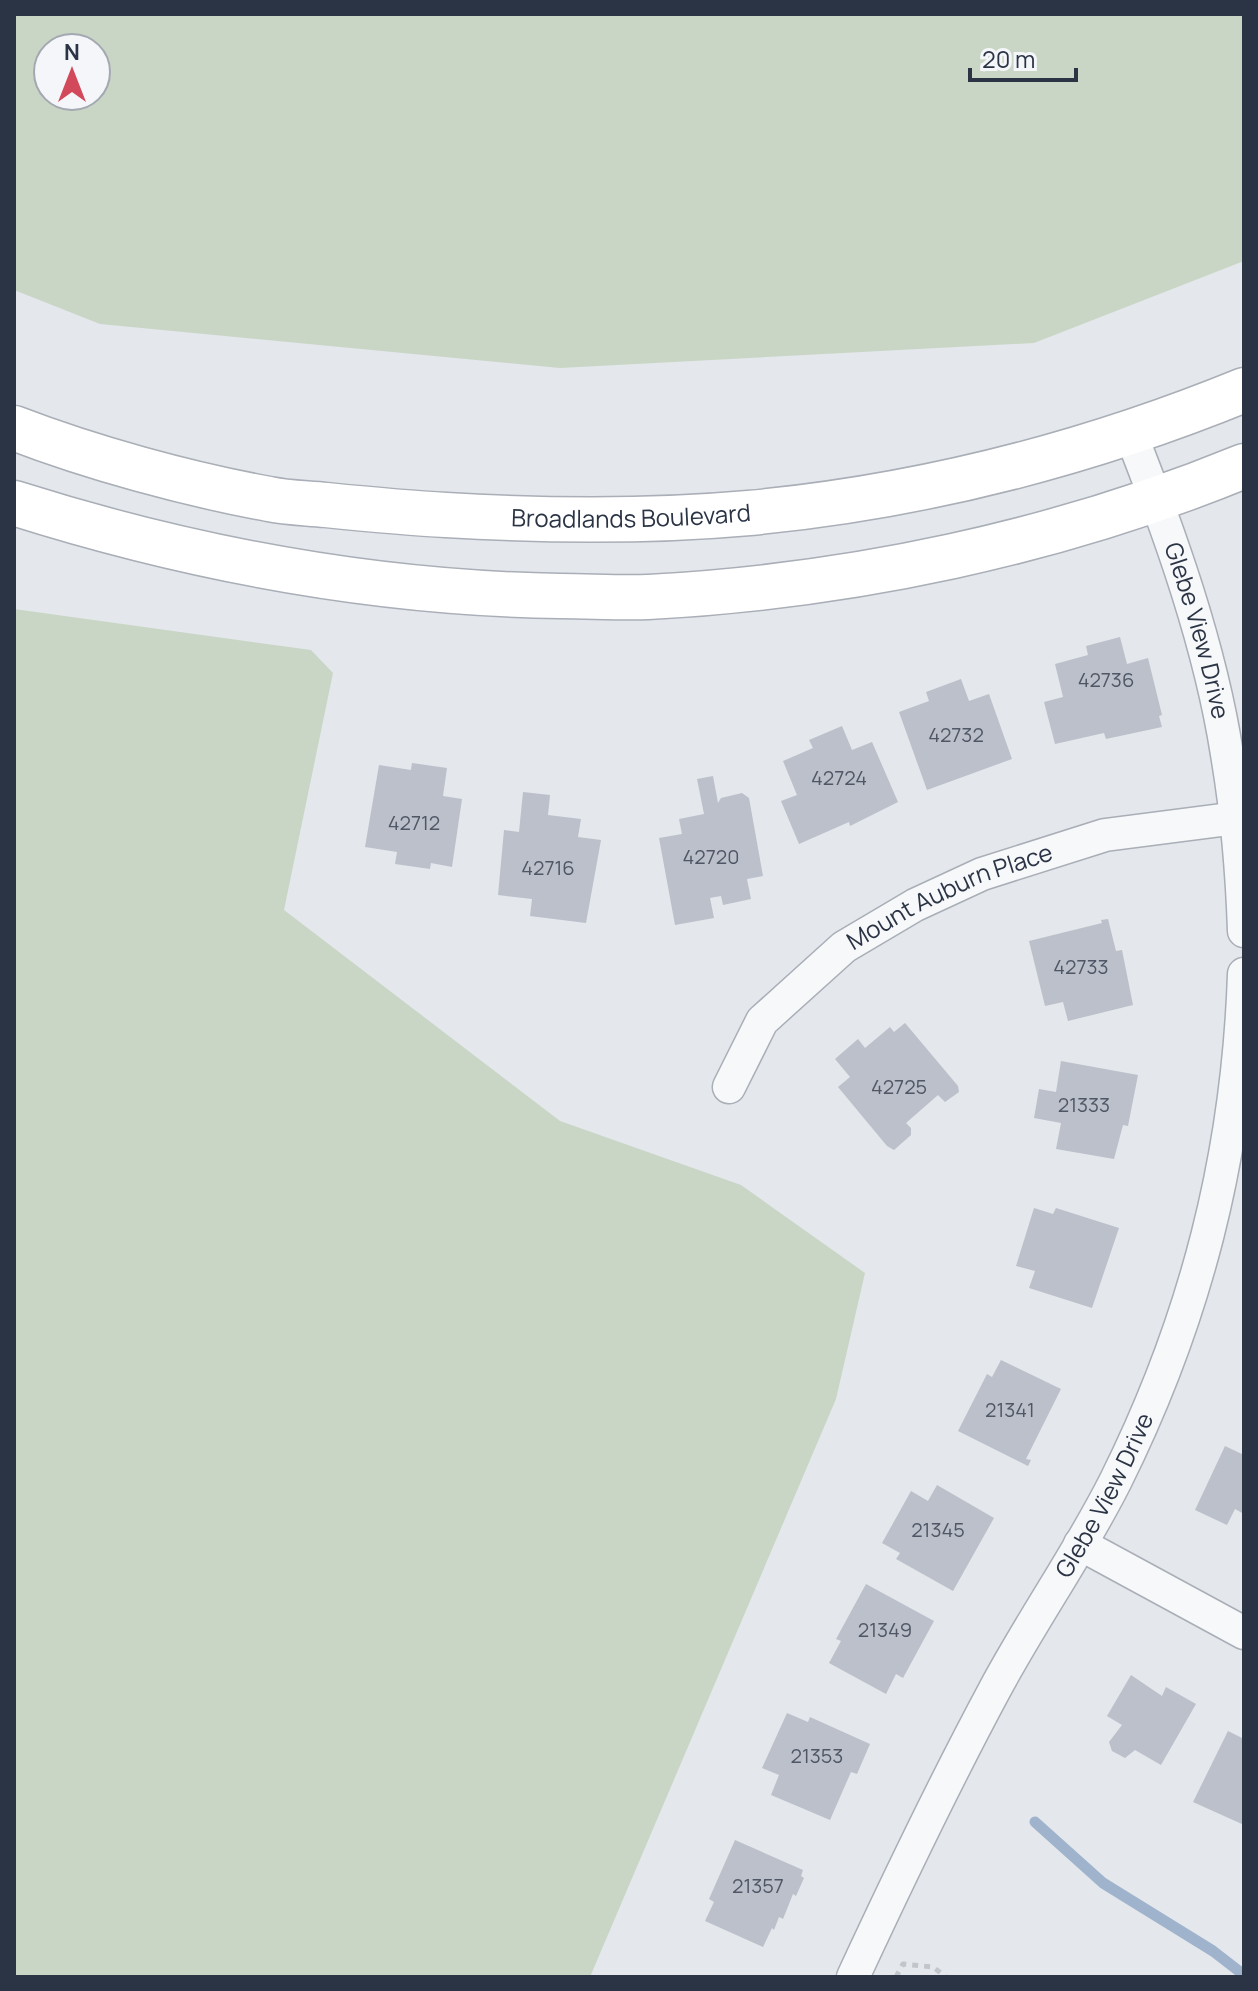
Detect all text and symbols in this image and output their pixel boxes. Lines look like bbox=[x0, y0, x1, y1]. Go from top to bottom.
north arrow bbox=[32, 32, 112, 112]
scale bar bbox=[970, 32, 1076, 82]
text: N bbox=[64, 37, 80, 67]
text: 20 m bbox=[982, 42, 1035, 75]
street label: Broadlands Boulevard bbox=[511, 495, 752, 535]
street label: Glebe View Drive bbox=[1157, 538, 1238, 722]
house number: 42736 bbox=[1078, 666, 1134, 693]
house number: 42732 bbox=[928, 721, 984, 748]
house number: 42724 bbox=[811, 764, 867, 791]
house number: 42712 bbox=[388, 809, 440, 836]
street label: Mount Auburn Place bbox=[840, 835, 1056, 957]
house number: 42720 bbox=[683, 843, 739, 870]
house number: 42716 bbox=[521, 854, 575, 881]
house number: 42733 bbox=[1053, 953, 1109, 980]
house number: 42725 bbox=[871, 1073, 927, 1100]
house number: 21333 bbox=[1058, 1091, 1110, 1118]
house number: 21341 bbox=[985, 1396, 1035, 1423]
street label: Glebe View Drive bbox=[1047, 1407, 1160, 1583]
house number: 21345 bbox=[911, 1516, 965, 1543]
house number: 21349 bbox=[858, 1616, 912, 1643]
house number: 21353 bbox=[791, 1742, 843, 1769]
house number: 21357 bbox=[732, 1872, 784, 1899]

